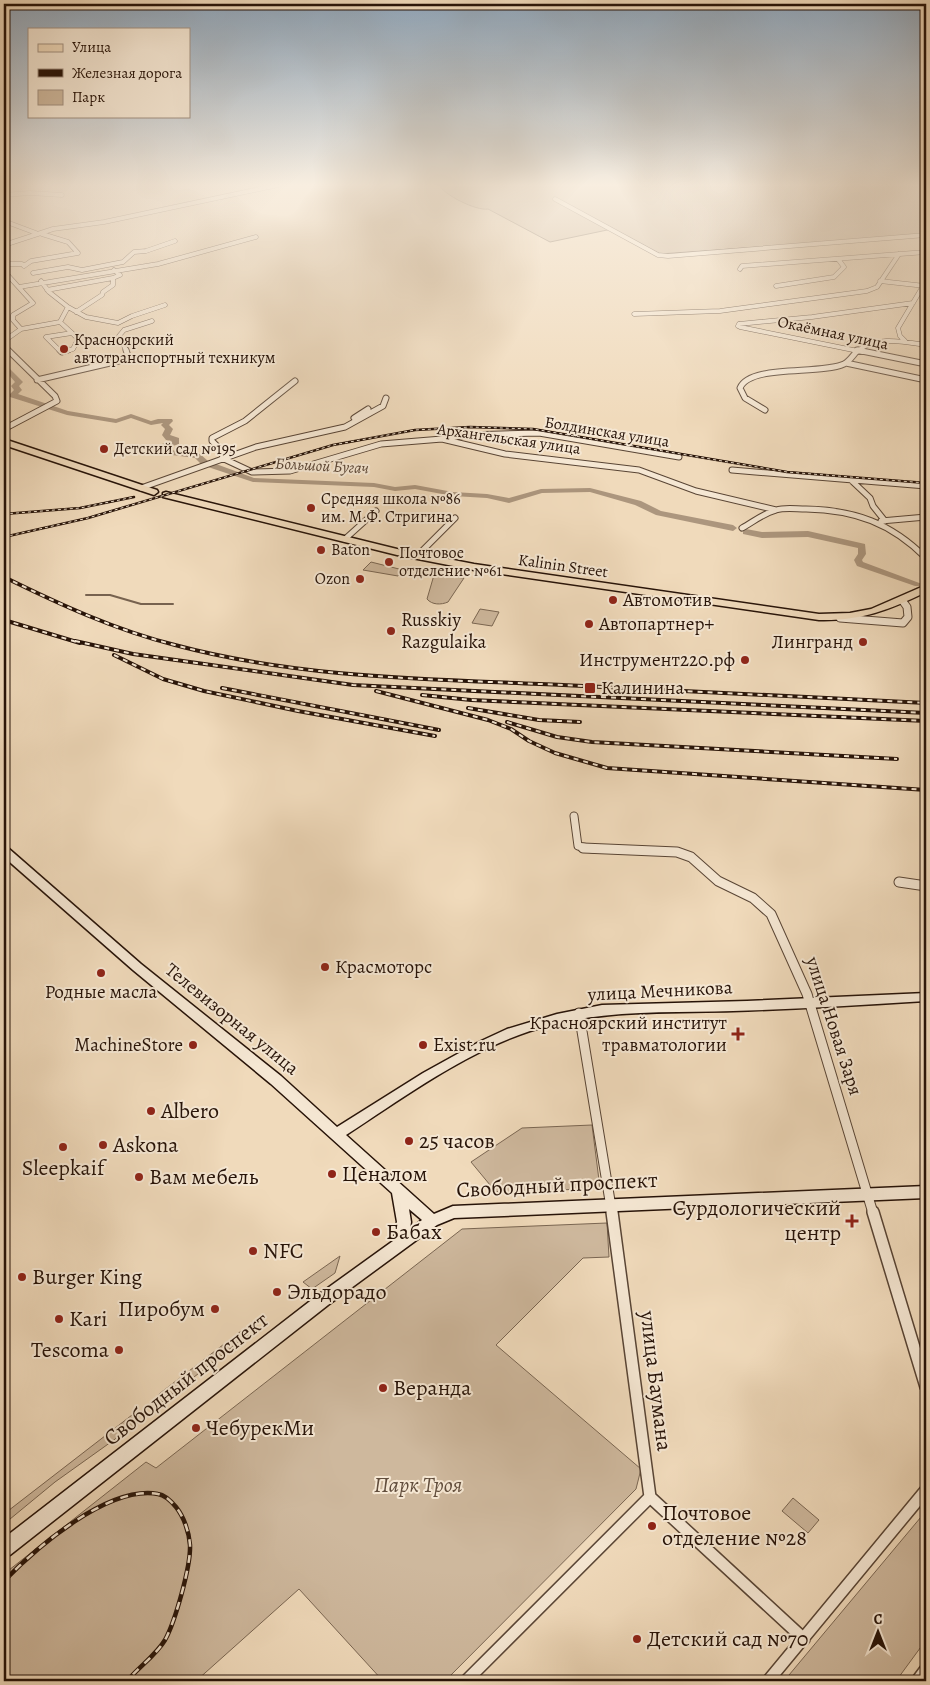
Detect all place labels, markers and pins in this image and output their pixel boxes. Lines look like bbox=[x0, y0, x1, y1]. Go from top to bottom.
place label: Красноярский автотранспортный техникум bbox=[74, 329, 276, 369]
marker: Красноярский автотранспортный техникум bbox=[58, 343, 70, 355]
place label: Детский сад №195 bbox=[114, 438, 236, 460]
marker: Детский сад №195 bbox=[98, 443, 110, 455]
place label: Средняя школа №86 им. М.Ф. Стригина bbox=[321, 488, 461, 528]
marker: Средняя школа №86 им. М.Ф. Стригина bbox=[305, 502, 317, 514]
place label: Baton bbox=[331, 539, 370, 561]
place label: Почтовое отделение №61 bbox=[399, 542, 502, 582]
marker: Baton bbox=[315, 544, 327, 556]
marker: Почтовое отделение №61 bbox=[383, 556, 395, 568]
place label: Ozon bbox=[315, 568, 350, 590]
marker: Ozon bbox=[354, 573, 366, 585]
place label: Автомотив bbox=[622, 587, 712, 613]
marker: Автомотив bbox=[607, 594, 619, 606]
place label: Russkiy Razgulaika bbox=[401, 607, 487, 655]
place label: Автопартнер+ bbox=[598, 611, 714, 637]
marker: Автопартнер+ bbox=[583, 618, 595, 630]
marker: Russkiy Razgulaika bbox=[385, 625, 397, 637]
place label: Лингранд bbox=[772, 629, 853, 655]
marker: Лингранд bbox=[857, 636, 869, 648]
place label: Инструмент220.рф bbox=[579, 647, 735, 673]
marker: Инструмент220.рф bbox=[739, 654, 751, 666]
place label: Калинина bbox=[601, 675, 685, 701]
marker: Калинина bbox=[583, 681, 597, 695]
place label: Красмоторс bbox=[335, 954, 432, 980]
marker: Красмоторс bbox=[319, 961, 331, 973]
marker: Родные масла bbox=[95, 967, 107, 979]
place label: Родные масла bbox=[45, 979, 158, 1005]
place label: Красноярский институт травматологии bbox=[529, 1010, 728, 1058]
marker: Красноярский институт травматологии bbox=[731, 1027, 745, 1041]
place label: MachineStore bbox=[74, 1032, 183, 1058]
place label: Exist.ru bbox=[433, 1032, 497, 1058]
marker: MachineStore bbox=[187, 1039, 199, 1051]
marker: Exist.ru bbox=[417, 1039, 429, 1051]
place label: Albero bbox=[160, 1096, 219, 1126]
marker: Albero bbox=[145, 1105, 157, 1117]
place label: 25 часов bbox=[419, 1126, 495, 1156]
place label: Askona bbox=[112, 1130, 179, 1160]
marker: 25 часов bbox=[403, 1135, 415, 1147]
marker: Askona bbox=[97, 1139, 109, 1151]
marker: Sleepkaif bbox=[57, 1141, 69, 1153]
place label: Sleepkaif bbox=[22, 1153, 107, 1183]
place label: Ценалом bbox=[342, 1159, 427, 1189]
place label: Вам мебель bbox=[149, 1162, 259, 1192]
marker: Ценалом bbox=[326, 1168, 338, 1180]
marker: Вам мебель bbox=[133, 1171, 145, 1183]
place label: Сурдологический центр bbox=[673, 1193, 841, 1248]
marker: Сурдологический центр bbox=[845, 1214, 859, 1228]
place label: Бабах bbox=[386, 1217, 442, 1247]
marker: Бабах bbox=[370, 1226, 382, 1238]
place label: NFC bbox=[263, 1236, 304, 1266]
marker: NFC bbox=[247, 1245, 259, 1257]
place label: Burger King bbox=[32, 1262, 142, 1292]
marker: Burger King bbox=[16, 1271, 28, 1283]
place label: Эльдорадо bbox=[287, 1277, 387, 1307]
marker: Эльдорадо bbox=[271, 1286, 283, 1298]
place label: Пиробум bbox=[118, 1294, 205, 1324]
marker: Пиробум bbox=[209, 1303, 221, 1315]
place label: Kari bbox=[69, 1304, 107, 1334]
marker: Kari bbox=[53, 1313, 65, 1325]
place label: Tescoma bbox=[31, 1335, 110, 1365]
marker: Tescoma bbox=[113, 1344, 125, 1356]
place label: Веранда bbox=[393, 1373, 472, 1403]
marker: Веранда bbox=[377, 1382, 389, 1394]
place label: ЧебурекМи bbox=[206, 1413, 314, 1443]
marker: ЧебурекМи bbox=[190, 1422, 202, 1434]
place label: Почтовое отделение №28 bbox=[662, 1498, 807, 1553]
marker: Почтовое отделение №28 bbox=[646, 1520, 658, 1532]
place label: Детский сад №70 bbox=[647, 1624, 808, 1654]
marker: Детский сад №70 bbox=[631, 1633, 643, 1645]

